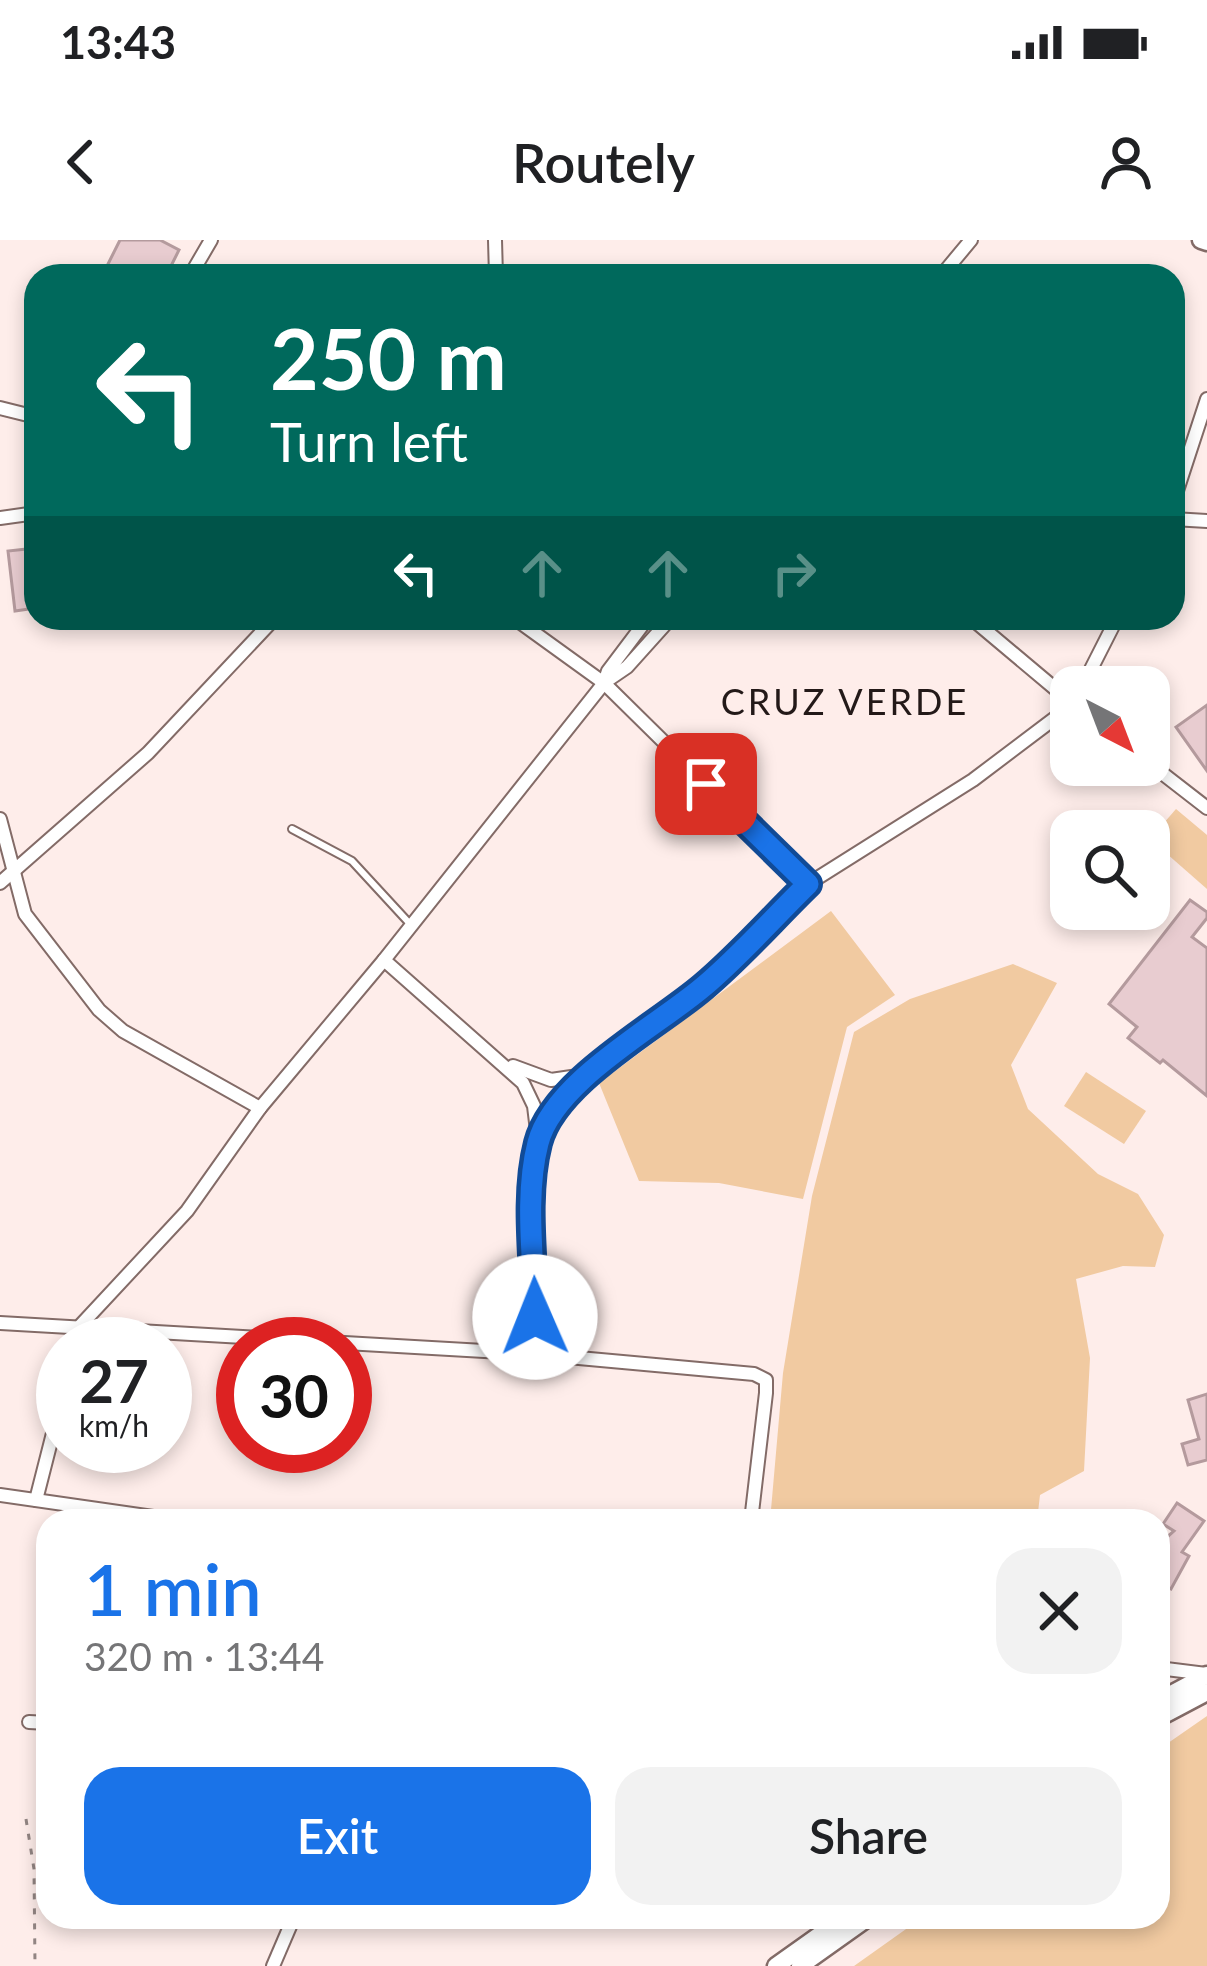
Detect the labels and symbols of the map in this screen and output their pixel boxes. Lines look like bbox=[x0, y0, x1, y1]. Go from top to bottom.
north arrow bbox=[1050, 666, 1170, 786]
district label: CRUZ VERDE bbox=[721, 679, 969, 723]
pin bbox=[655, 733, 757, 835]
position arrow bbox=[472, 1254, 598, 1380]
speed limit sign: 30 bbox=[216, 1317, 372, 1473]

